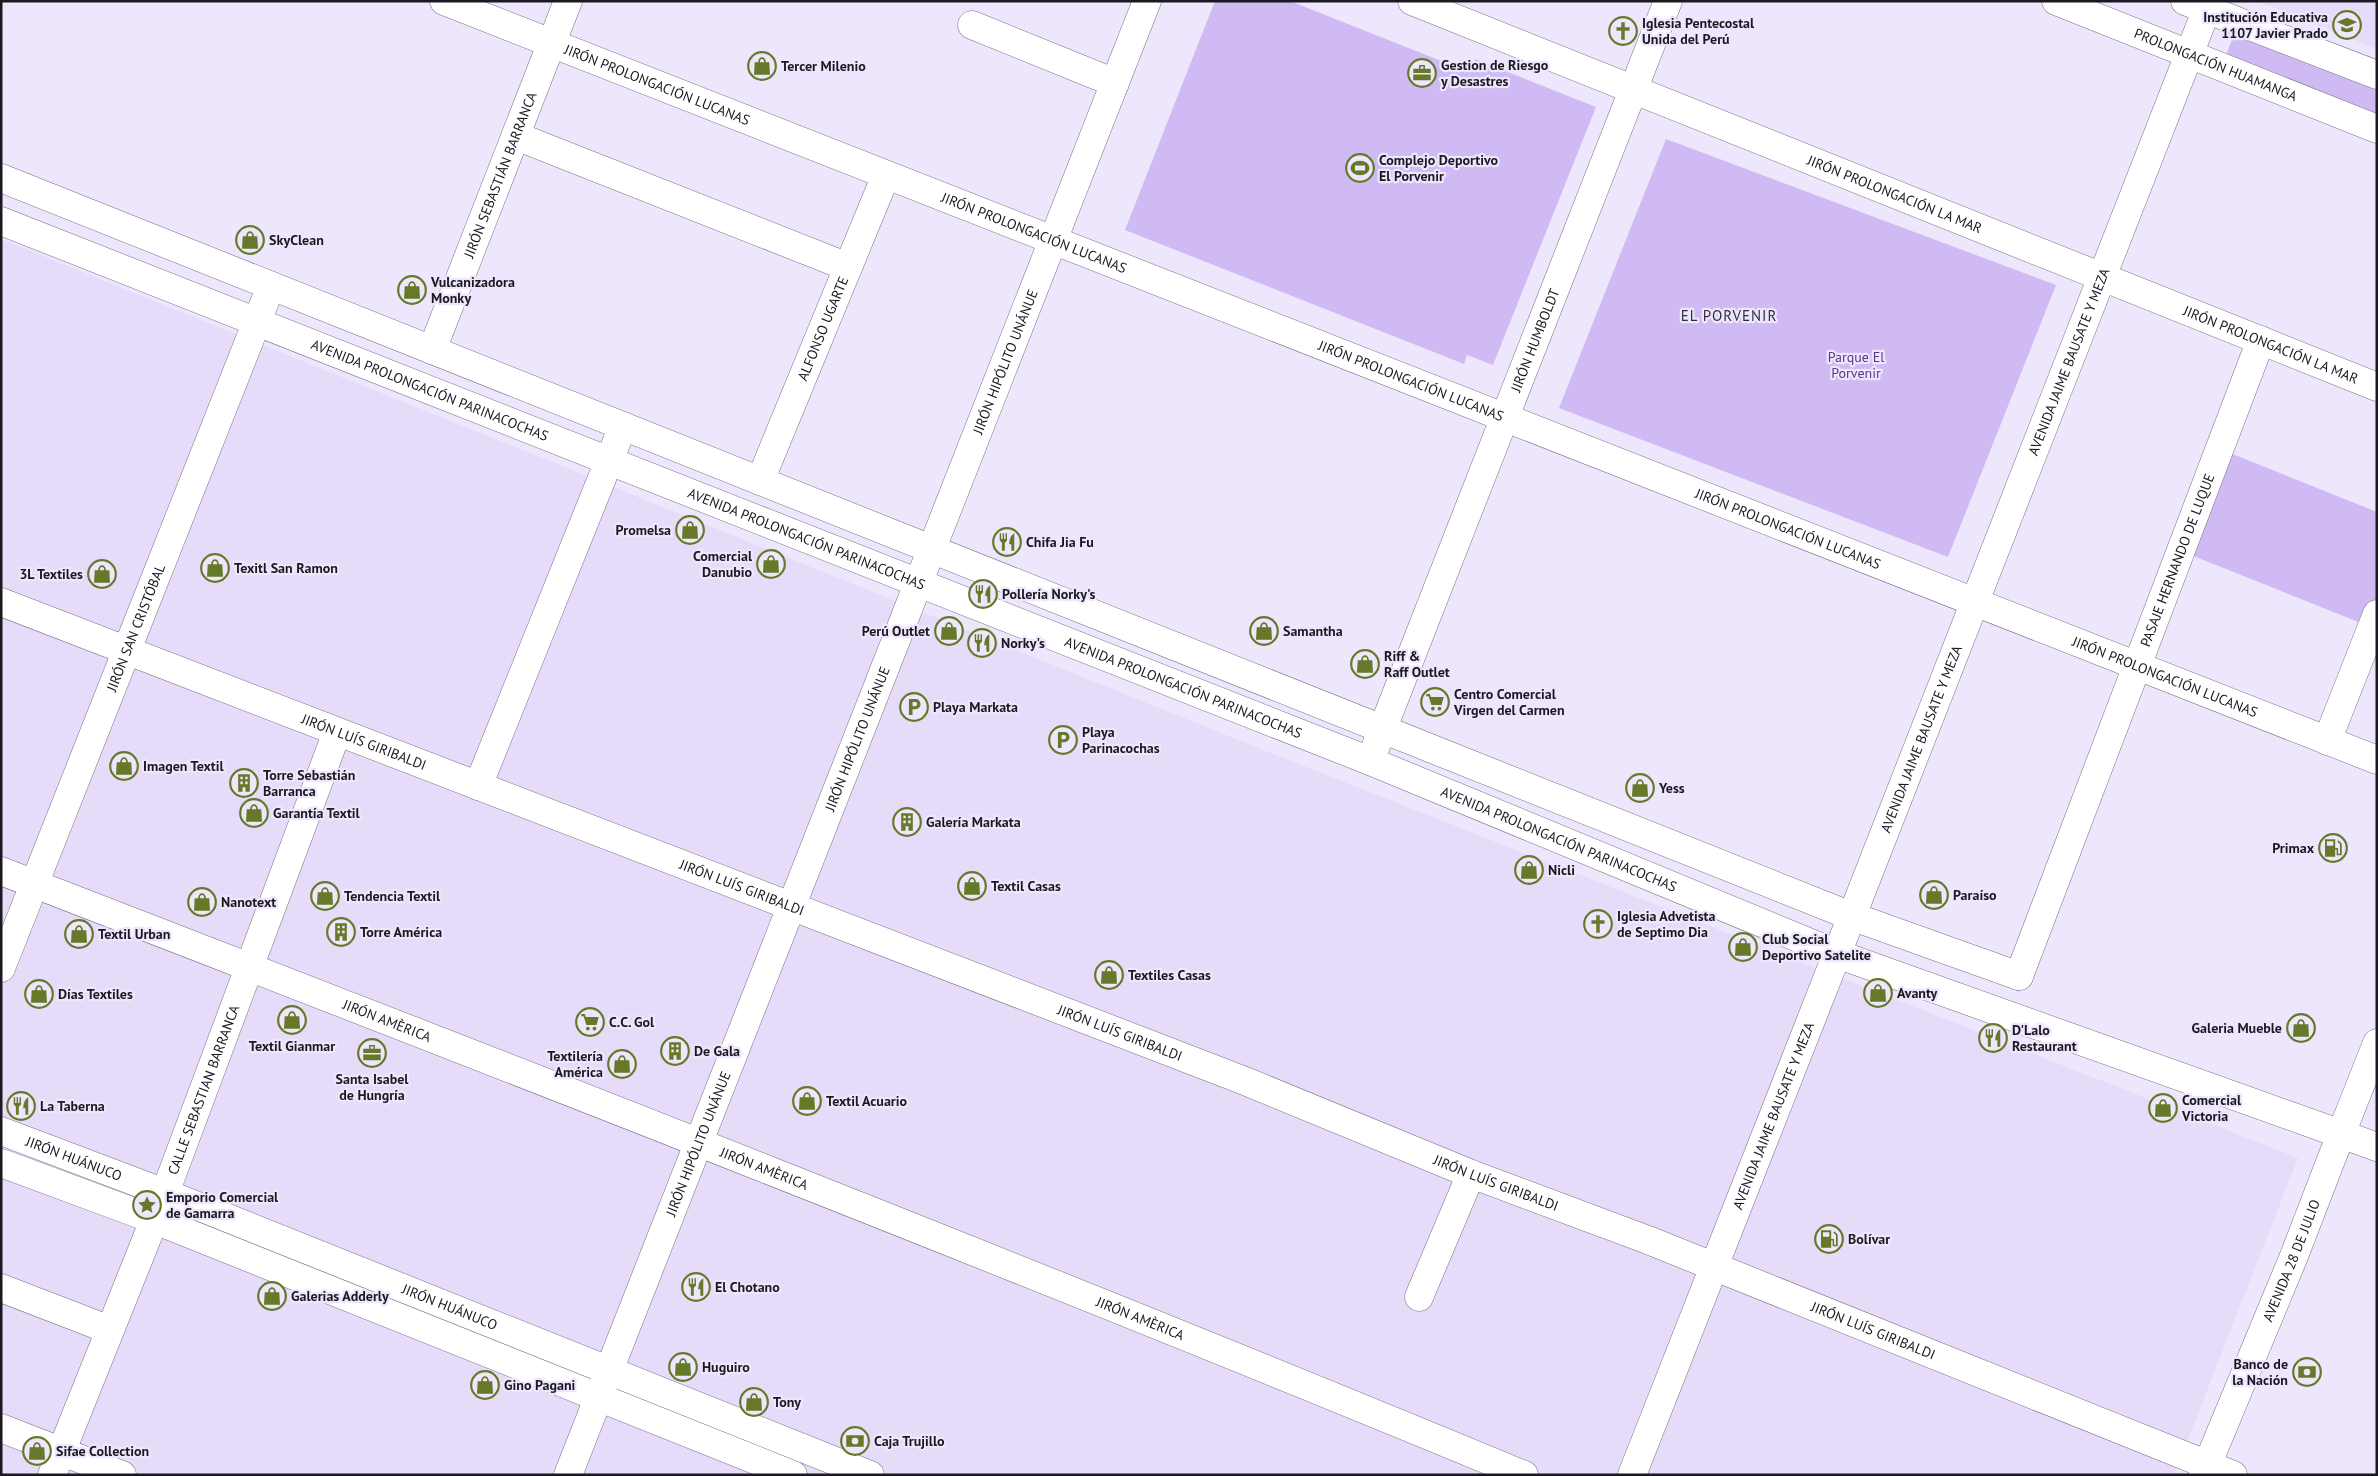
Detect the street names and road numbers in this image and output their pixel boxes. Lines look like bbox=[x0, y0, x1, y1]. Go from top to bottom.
street label: PROLONGACIÓN HUAMANGA bbox=[2132, 24, 2301, 106]
street label: JIRÓN PROLONGACIÓN LUCANAS bbox=[561, 40, 752, 129]
street label: JIRÓN SEBASTIÁN BARRANCA bbox=[459, 88, 541, 261]
street label: JIRÓN PROLONGACIÓN LA MAR bbox=[1804, 151, 1985, 237]
street label: JIRÓN PROLONGACIÓN LUCANAS bbox=[938, 188, 1129, 277]
street label: AVENIDA JAIME BAUSATE Y MEZA bbox=[2024, 265, 2114, 458]
street label: ALFONSO UGARTE bbox=[793, 274, 852, 383]
street label: JIRÓN HUMBOLDT bbox=[1506, 286, 1563, 395]
street label: JIRÓN HIPÓLITO UNÁNUE bbox=[968, 287, 1042, 438]
street label: JIRÓN PROLONGACIÓN LA MAR bbox=[2180, 301, 2361, 388]
street label: AVENIDA PROLONGACIÓN PARINACOCHAS bbox=[309, 335, 551, 445]
street label: JIRÓN PROLONGACIÓN LUCANAS bbox=[1315, 336, 1506, 425]
street label: PASAJE HERNANDO DE LUQUE bbox=[2136, 471, 2218, 649]
street label: AVENIDA PROLONGACIÓN PARINACOCHAS bbox=[685, 484, 928, 594]
street label: JIRÓN PROLONGACIÓN LUCANAS bbox=[1692, 484, 1883, 573]
street label: JIRÓN SAN CRISTÓBAL bbox=[102, 561, 169, 695]
street label: AVENIDA PROLONGACIÓN PARINACOCHAS bbox=[1062, 632, 1305, 742]
street label: JIRÓN PROLONGACIÓN LUCANAS bbox=[2069, 632, 2260, 721]
street label: AVENIDA JAIME BAUSATE Y MEZA bbox=[1876, 642, 1966, 835]
street label: JIRÓN HIPÓLITO UNÁNUE bbox=[820, 664, 894, 815]
street label: JIRÓN LUÍS GIRIBALDI bbox=[298, 709, 429, 774]
street label: AVENIDA PROLONGACIÓN PARINACOCHAS bbox=[1438, 782, 1679, 896]
street label: JIRÓN LUÍS GIRIBALDI bbox=[676, 855, 807, 919]
street label: JIRÓN AMÈRICA bbox=[339, 995, 434, 1046]
street label: JIRÓN LUÍS GIRIBALDI bbox=[1054, 1000, 1185, 1065]
street label: CALLE SEBASTIAN BARRANCA bbox=[164, 1002, 244, 1177]
street label: AVENIDA JAIME BAUSATE Y MEZA bbox=[1728, 1019, 1819, 1212]
street label: JIRÓN HIPÓLITO UNÁNUE bbox=[661, 1069, 735, 1220]
street label: JIRÓN HUÁNUCO bbox=[23, 1132, 124, 1185]
street label: JIRÓN AMÈRICA bbox=[717, 1143, 811, 1194]
street label: JIRÓN LUÍS GIRIBALDI bbox=[1430, 1150, 1561, 1215]
street label: AVENIDA 28 DE JULIO bbox=[2259, 1197, 2324, 1324]
street label: JIRÓN HUÁNUCO bbox=[398, 1279, 500, 1334]
street label: JIRÓN AMÈRICA bbox=[1093, 1292, 1188, 1344]
street label: JIRÓN LUÍS GIRIBALDI bbox=[1808, 1297, 1938, 1363]

